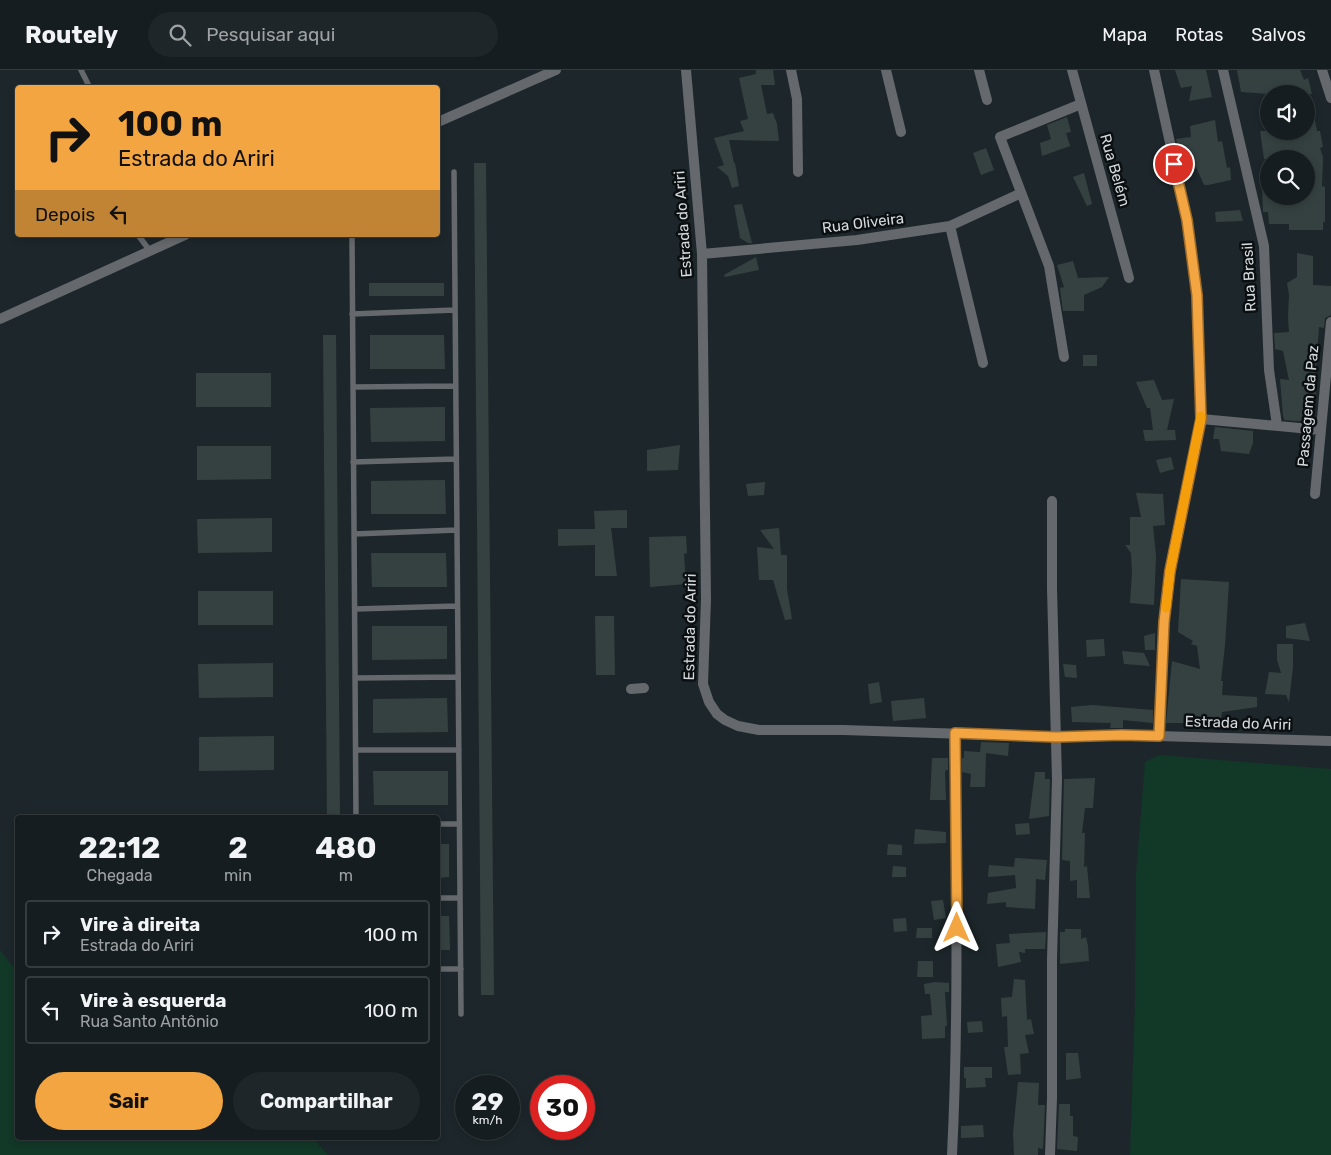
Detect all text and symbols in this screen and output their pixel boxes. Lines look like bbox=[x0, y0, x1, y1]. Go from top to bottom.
search box bbox=[148, 12, 498, 57]
text: Routely bbox=[25, 21, 118, 49]
icon: search bbox=[166, 21, 194, 49]
text: Pesquisar aqui bbox=[206, 23, 335, 46]
text: Mapa bbox=[1102, 24, 1147, 46]
text: Rotas bbox=[1175, 24, 1223, 46]
text: Salvos bbox=[1251, 24, 1306, 46]
map controls bbox=[1260, 85, 1315, 205]
button: sound bbox=[1260, 85, 1315, 140]
text: 100 m bbox=[118, 103, 223, 145]
icon: right bbox=[35, 105, 100, 170]
street label: Rua Belém bbox=[1096, 132, 1134, 208]
pin bbox=[1153, 143, 1195, 185]
text: Estrada do Ariri bbox=[118, 145, 275, 172]
icon: arrive bbox=[1160, 150, 1188, 178]
button: search bbox=[1260, 150, 1315, 205]
street label: Estrada do Ariri bbox=[670, 170, 696, 278]
icon: left bbox=[105, 200, 133, 228]
text: Depois bbox=[35, 203, 95, 226]
street label: Rua Oliveira bbox=[821, 209, 905, 237]
street label: Rua Brasil bbox=[1238, 242, 1260, 312]
street label: Passagem da Paz bbox=[1294, 344, 1322, 468]
street label: Estrada do Ariri bbox=[680, 573, 700, 681]
street label: Estrada do Ariri bbox=[1184, 712, 1292, 734]
text: 22:12 bbox=[78, 830, 161, 866]
text: 2 bbox=[228, 830, 248, 866]
text: 480 bbox=[315, 830, 377, 866]
text: Chegada bbox=[86, 866, 153, 885]
text: min bbox=[224, 866, 252, 885]
text: m bbox=[339, 866, 353, 885]
position arrow bbox=[930, 901, 982, 953]
text: Vire à direita bbox=[80, 913, 200, 936]
icon: right bbox=[37, 920, 65, 948]
text: 100 m bbox=[364, 923, 418, 946]
text: Estrada do Ariri bbox=[80, 936, 194, 955]
text: Vire à esquerda bbox=[80, 989, 227, 1012]
icon: left bbox=[37, 996, 65, 1024]
text: 100 m bbox=[364, 999, 418, 1022]
text: Rua Santo Antônio bbox=[80, 1012, 219, 1031]
button: Sair bbox=[35, 1072, 223, 1130]
button: Compartilhar bbox=[233, 1072, 420, 1130]
speed limit sign: 30 bbox=[530, 1075, 595, 1140]
text: 29 bbox=[471, 1087, 504, 1116]
text: km/h bbox=[473, 1113, 502, 1127]

